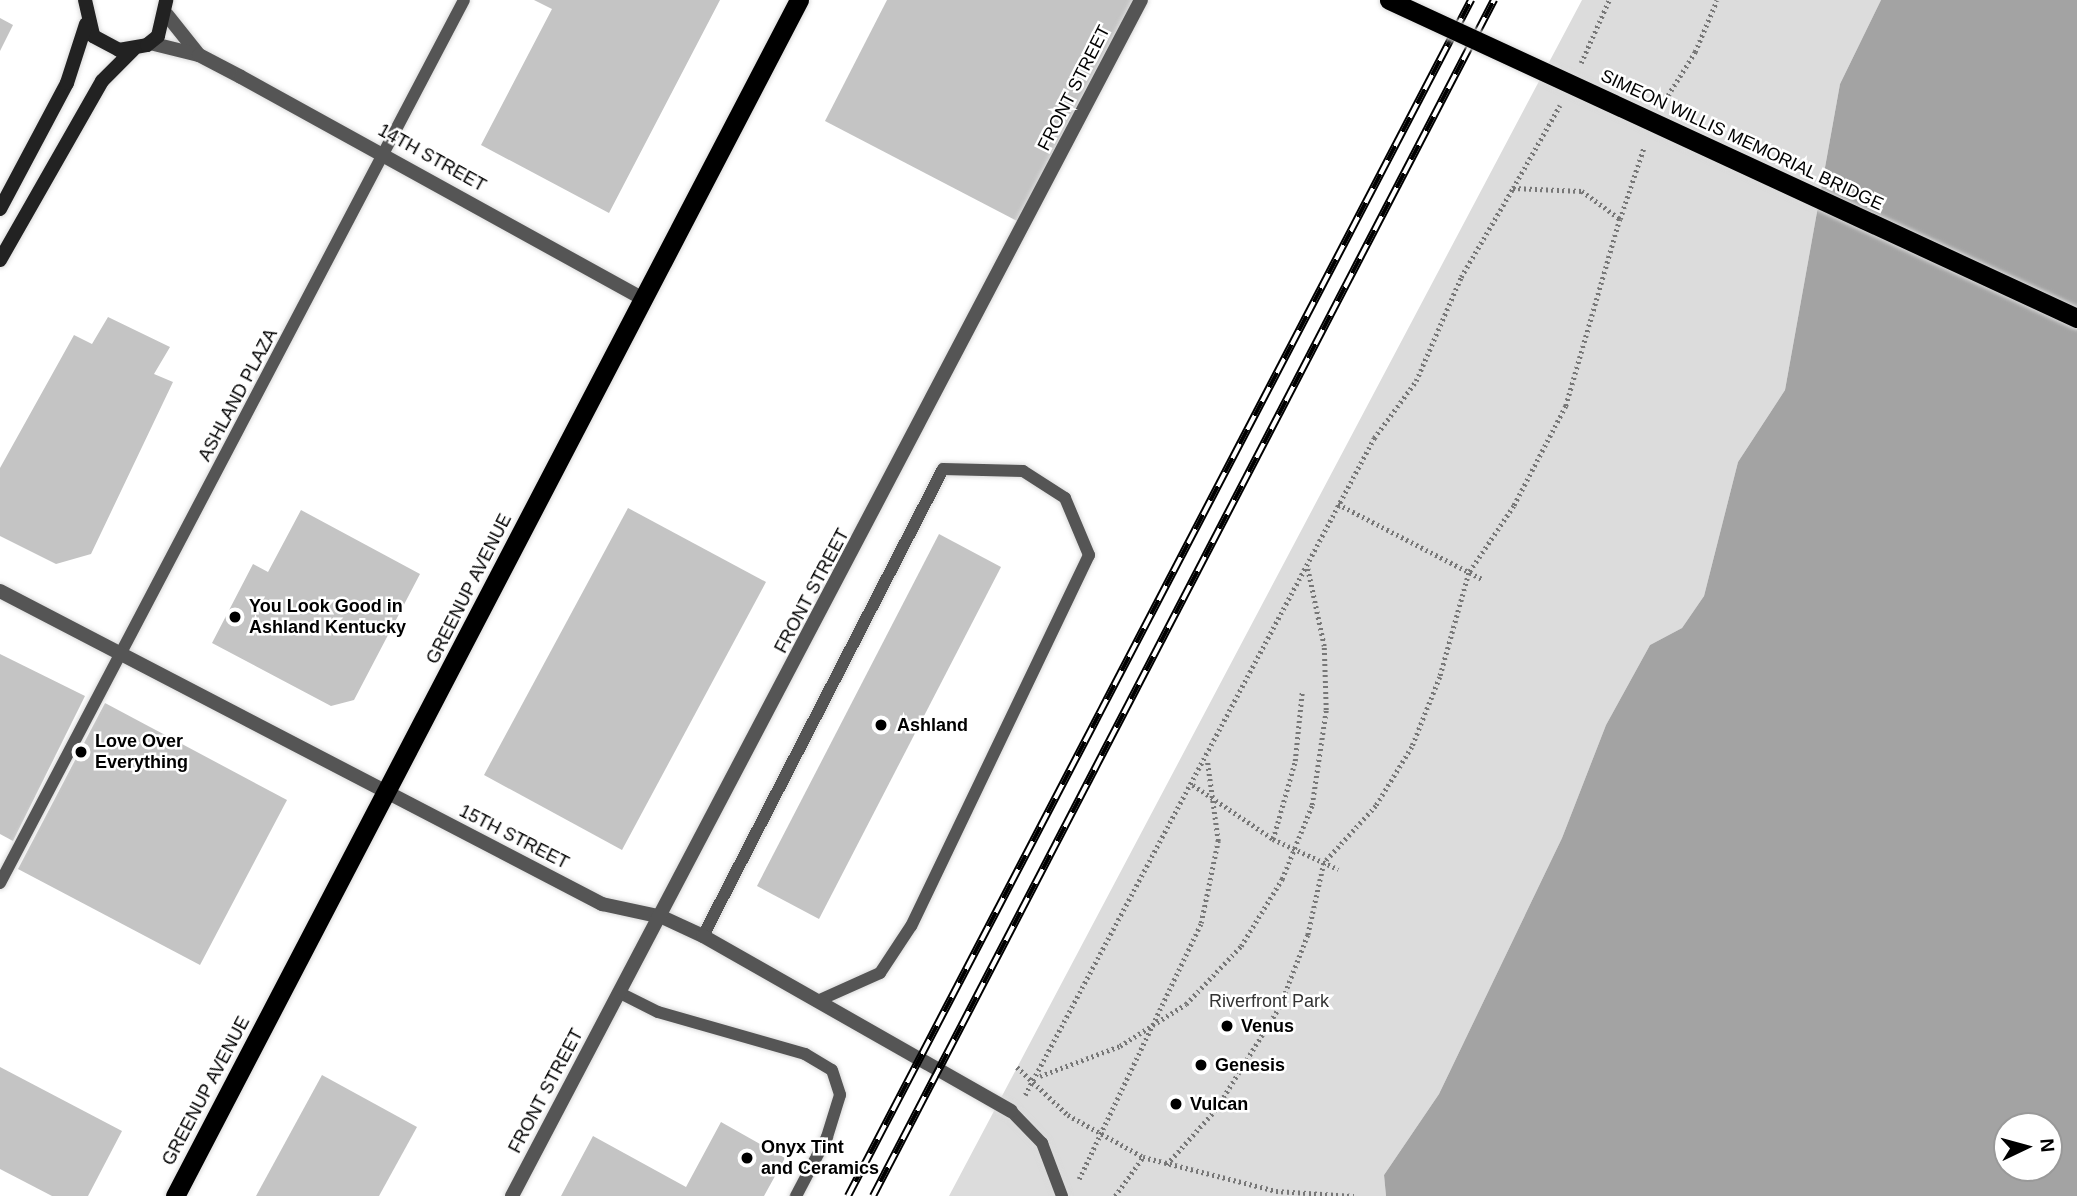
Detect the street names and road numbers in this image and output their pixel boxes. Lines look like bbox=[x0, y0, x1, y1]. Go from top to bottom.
street label: FRONT STREET bbox=[1033, 22, 1115, 154]
street label: SIMEON WILLIS MEMORIAL BRIDGE bbox=[1597, 65, 1887, 215]
street label: 14TH STREET bbox=[374, 119, 490, 197]
street label: ASHLAND PLAZA bbox=[194, 325, 282, 465]
street label: GREENUP AVENUE bbox=[422, 510, 516, 668]
street label: FRONT STREET bbox=[770, 525, 854, 657]
street label: 15TH STREET bbox=[456, 800, 572, 874]
street label: GREENUP AVENUE bbox=[157, 1012, 255, 1170]
street label: FRONT STREET bbox=[504, 1025, 588, 1157]

